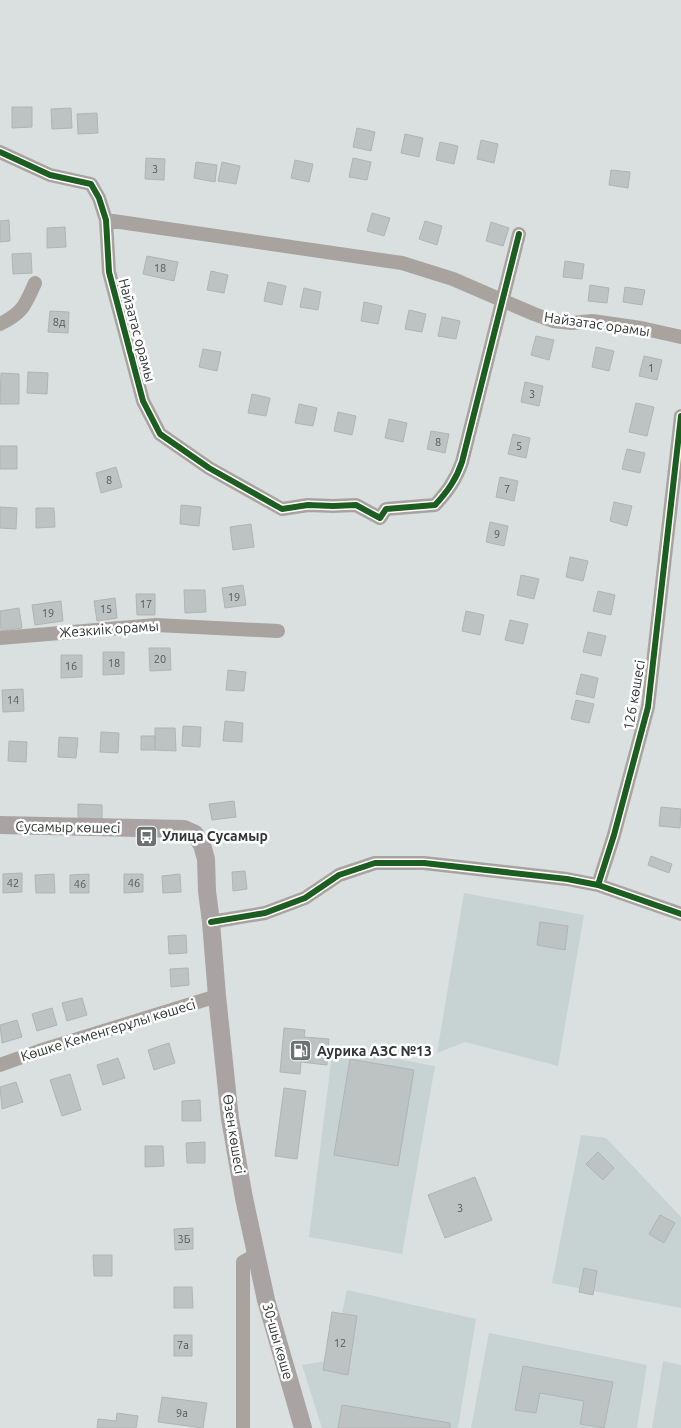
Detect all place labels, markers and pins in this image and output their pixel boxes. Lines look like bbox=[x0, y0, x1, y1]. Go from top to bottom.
bus stop icon: Улица Сусамыр bbox=[134, 824, 158, 848]
place label: Улица Сусамыр bbox=[162, 828, 268, 844]
fuel station icon: Аурика АЗС №13 bbox=[289, 1039, 313, 1063]
place label: Аурика АЗС №13 bbox=[317, 1043, 432, 1059]

